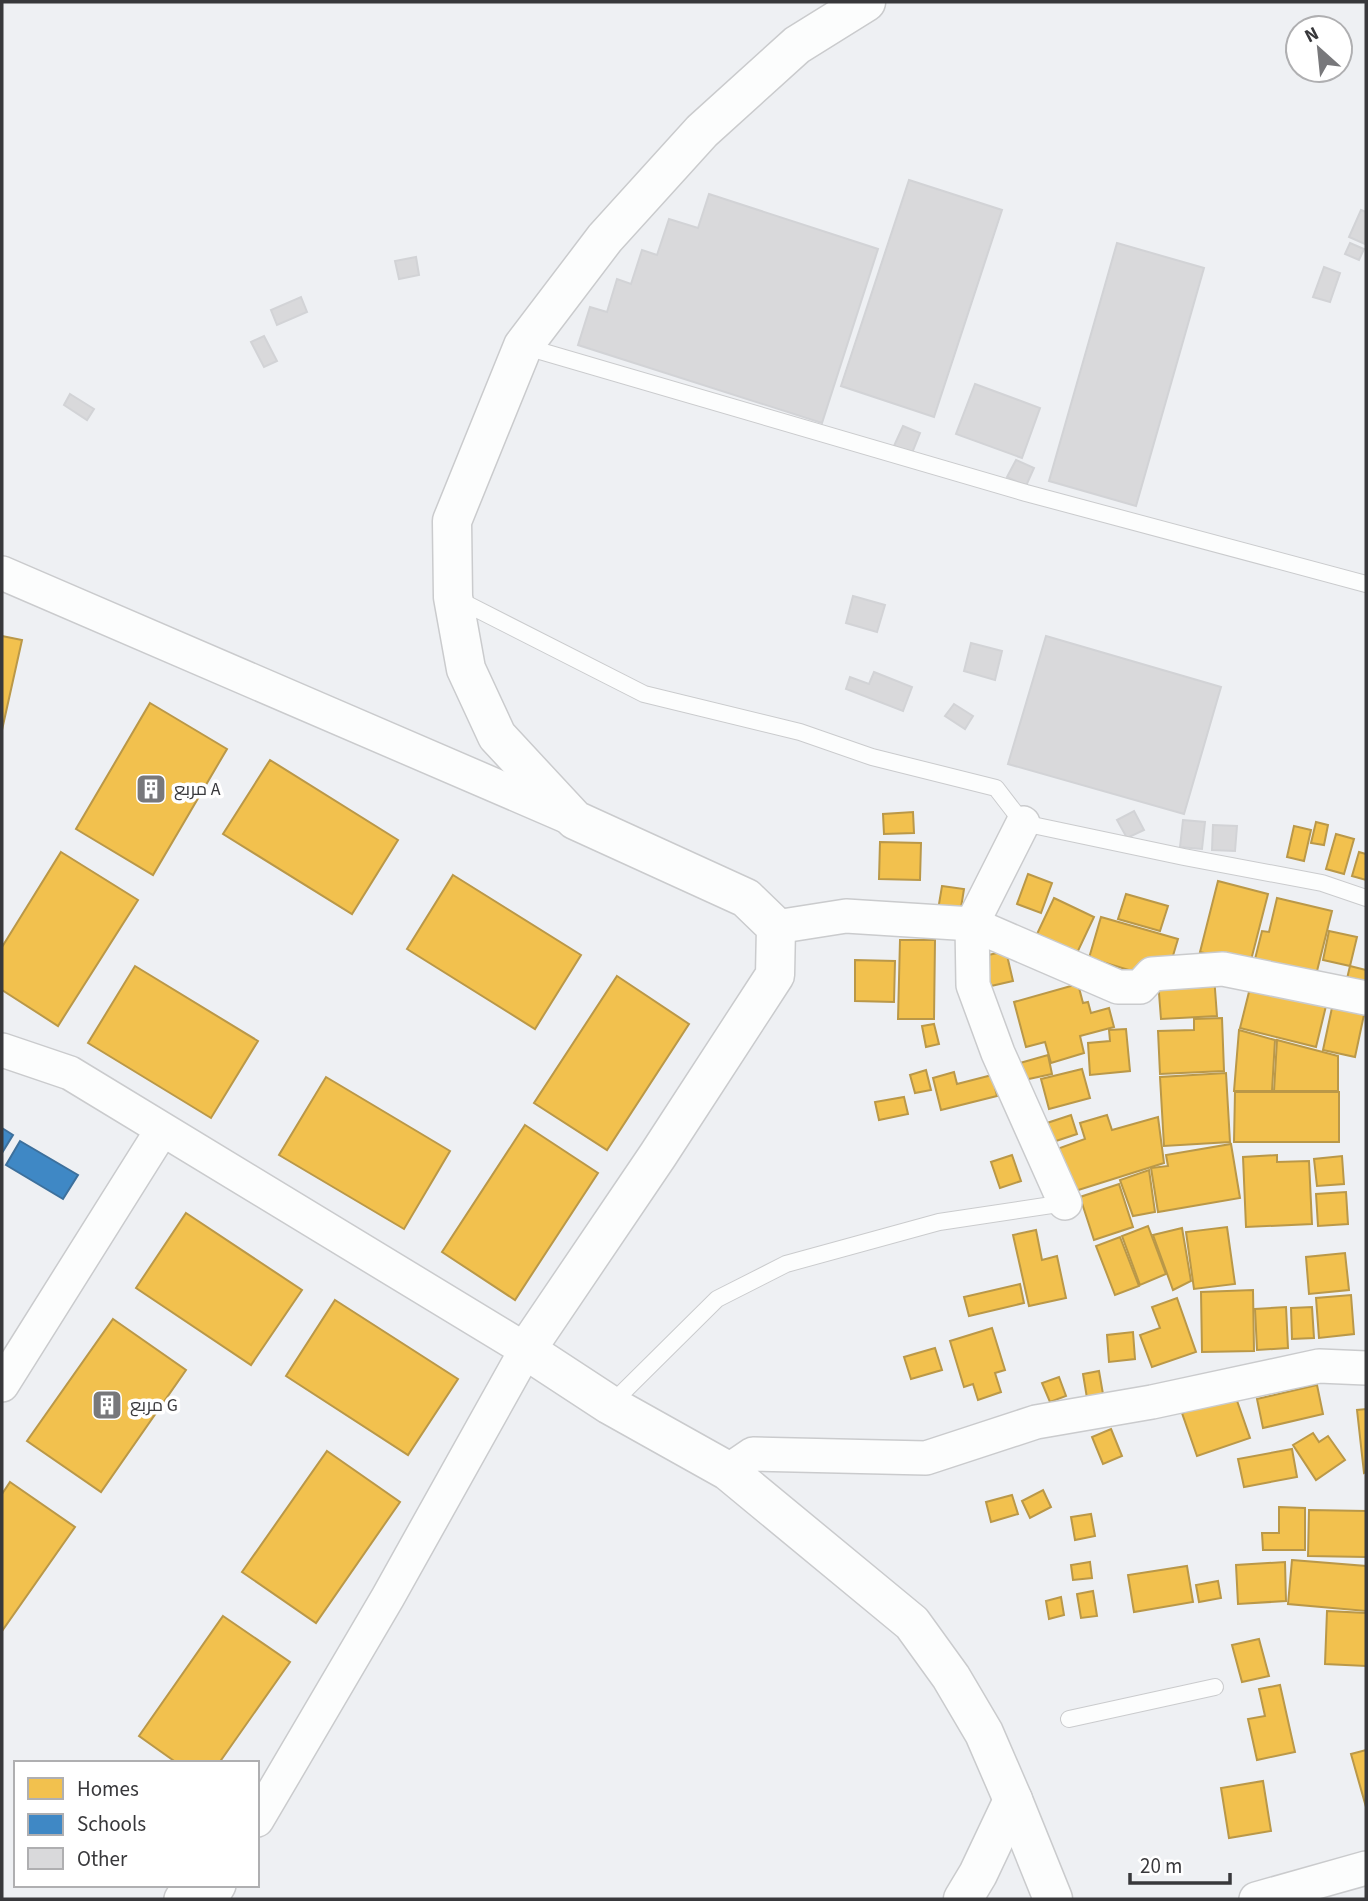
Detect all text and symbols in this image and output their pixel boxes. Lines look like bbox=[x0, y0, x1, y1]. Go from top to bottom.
north arrow bbox=[1284, 14, 1354, 84]
text: N bbox=[1300, 20, 1324, 50]
building icon: مربع A bbox=[134, 772, 168, 806]
place label: مربع A bbox=[174, 777, 221, 802]
building icon: مربع G bbox=[90, 1388, 124, 1422]
place label: مربع G bbox=[130, 1393, 178, 1418]
legend bbox=[14, 1761, 259, 1887]
text: Homes bbox=[77, 1774, 139, 1804]
text: Schools bbox=[77, 1809, 146, 1839]
scale bar bbox=[1130, 1842, 1230, 1886]
text: Other bbox=[77, 1844, 128, 1874]
text: 20 m bbox=[1140, 1851, 1182, 1881]

